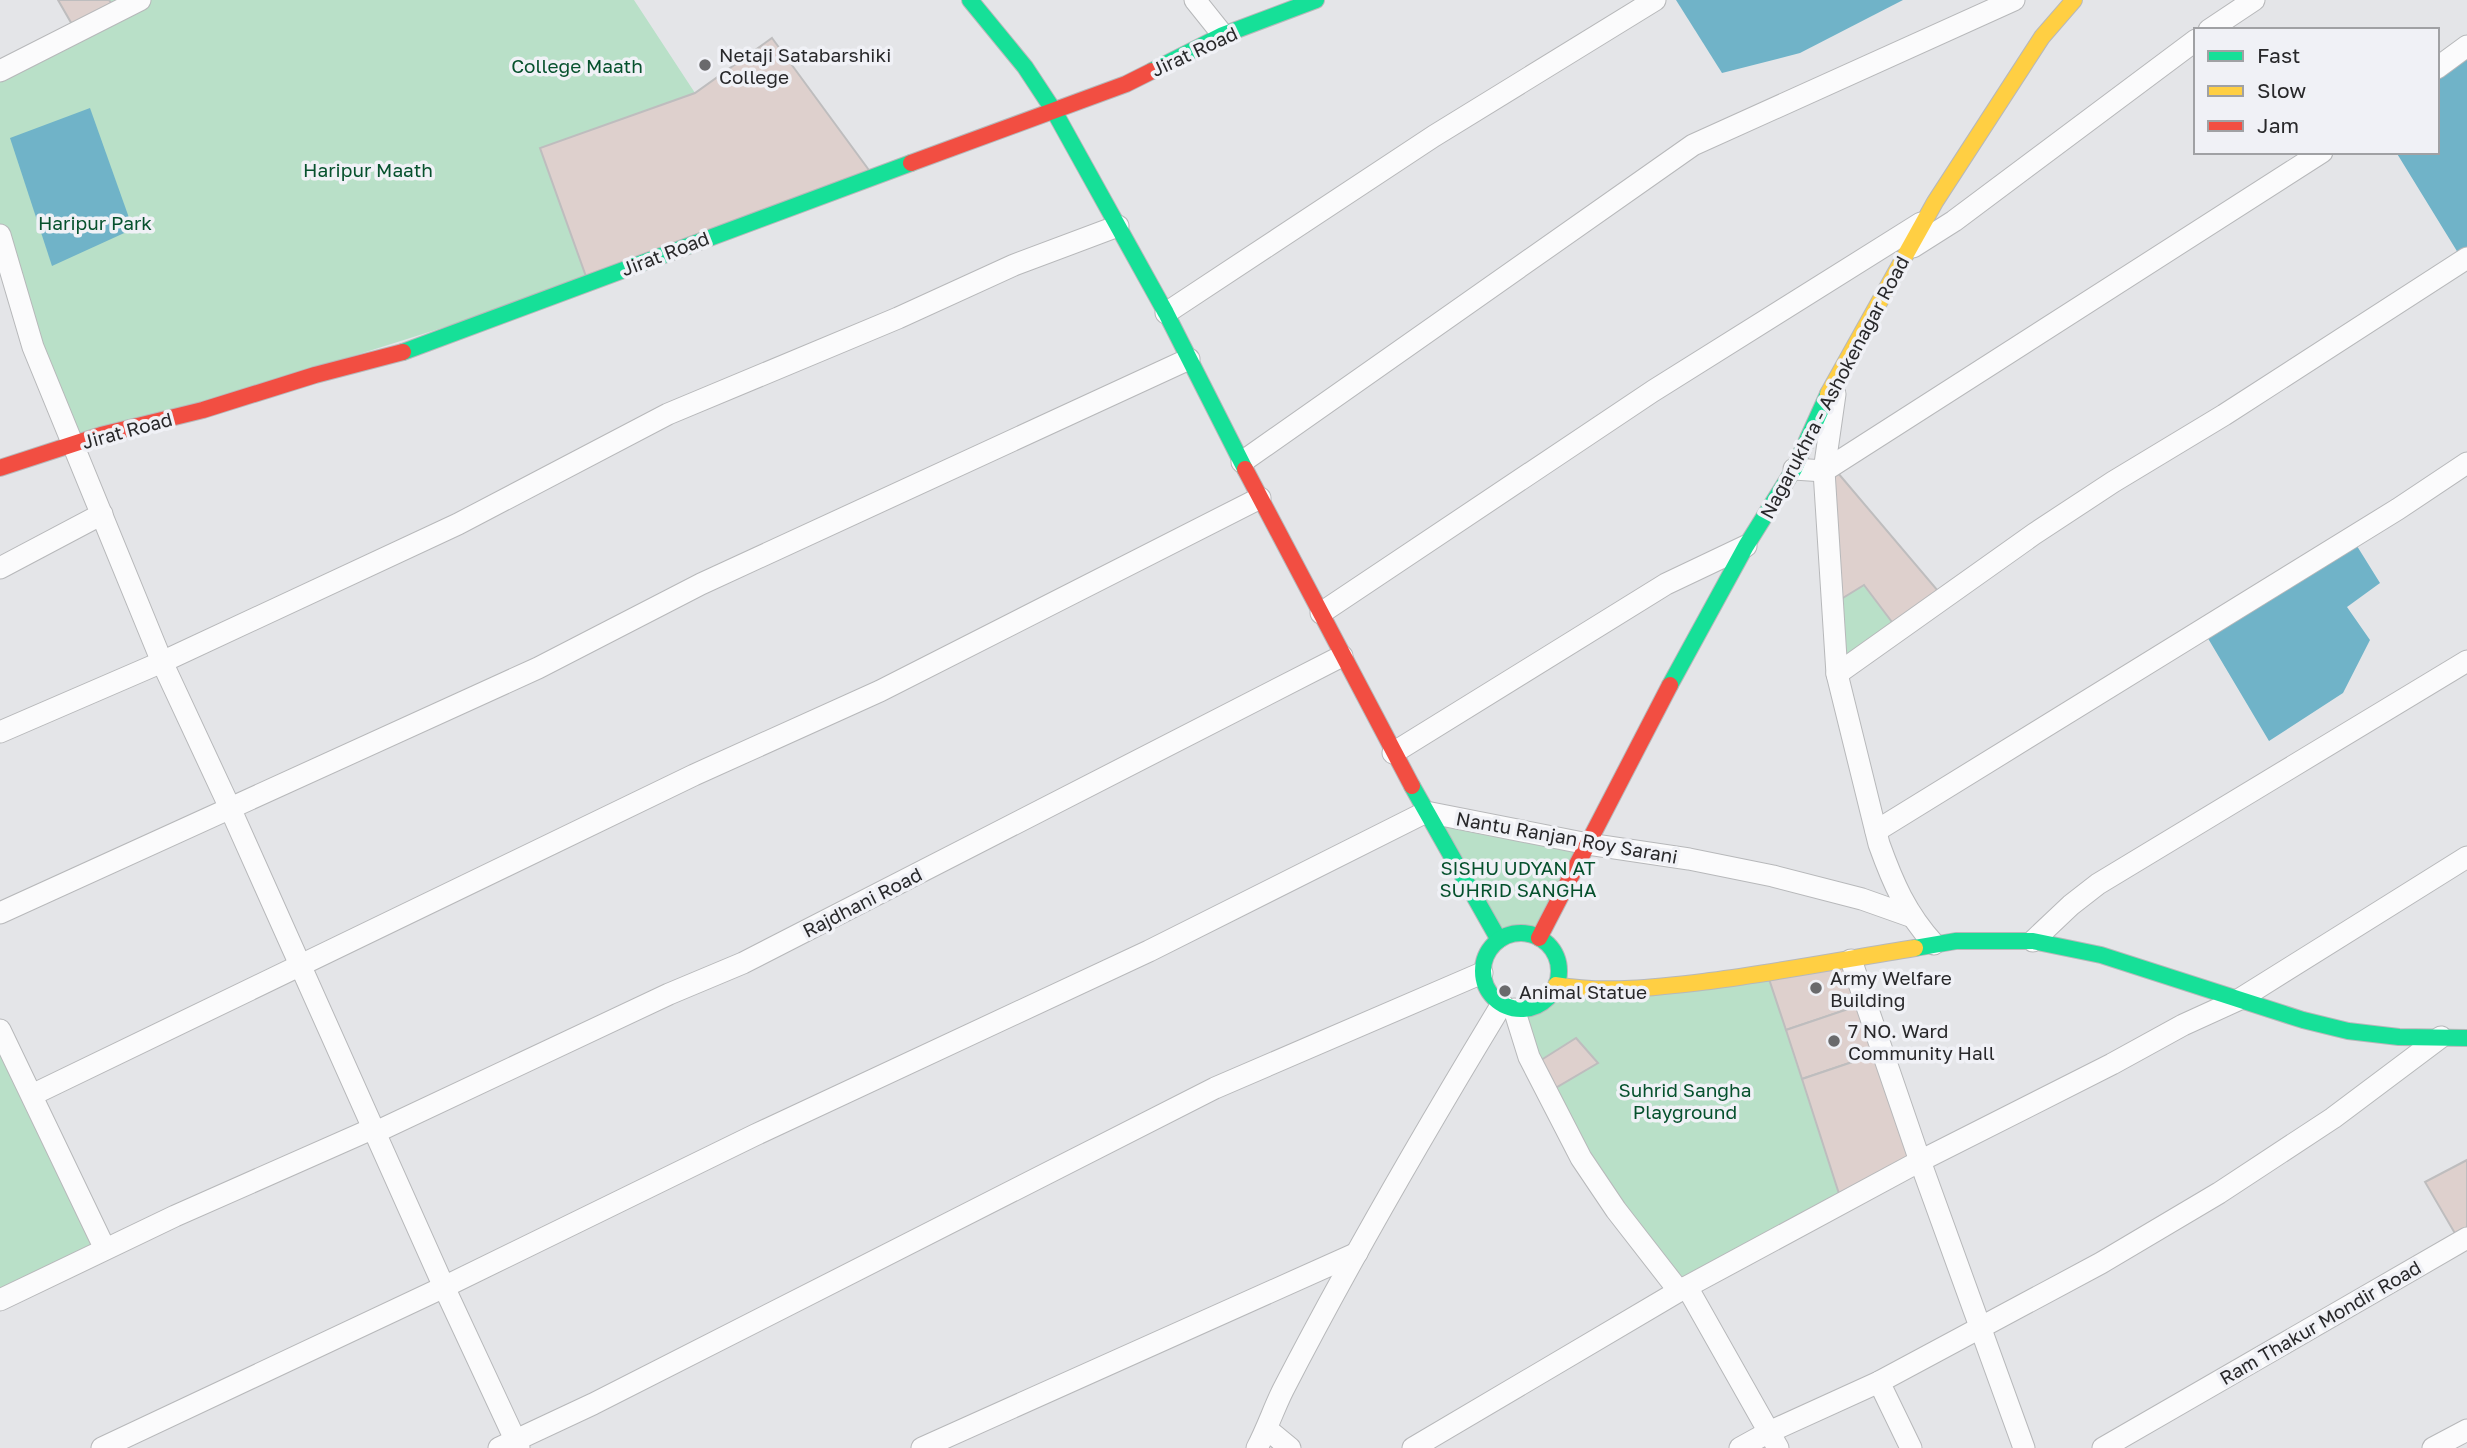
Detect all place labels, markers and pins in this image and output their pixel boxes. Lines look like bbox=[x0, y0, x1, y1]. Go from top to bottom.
place label: Netaji Satabarshiki College bbox=[719, 43, 891, 88]
marker: Netaji Satabarshiki College bbox=[697, 57, 713, 73]
place label: Army Welfare Building bbox=[1830, 966, 1952, 1011]
place label: Animal Statue bbox=[1519, 980, 1647, 1003]
marker: Army Welfare Building bbox=[1808, 980, 1824, 996]
marker: Animal Statue bbox=[1497, 983, 1513, 999]
place label: 7 NO. Ward Community Hall bbox=[1848, 1019, 1995, 1064]
marker: 7 NO. Ward Community Hall bbox=[1826, 1033, 1842, 1049]

